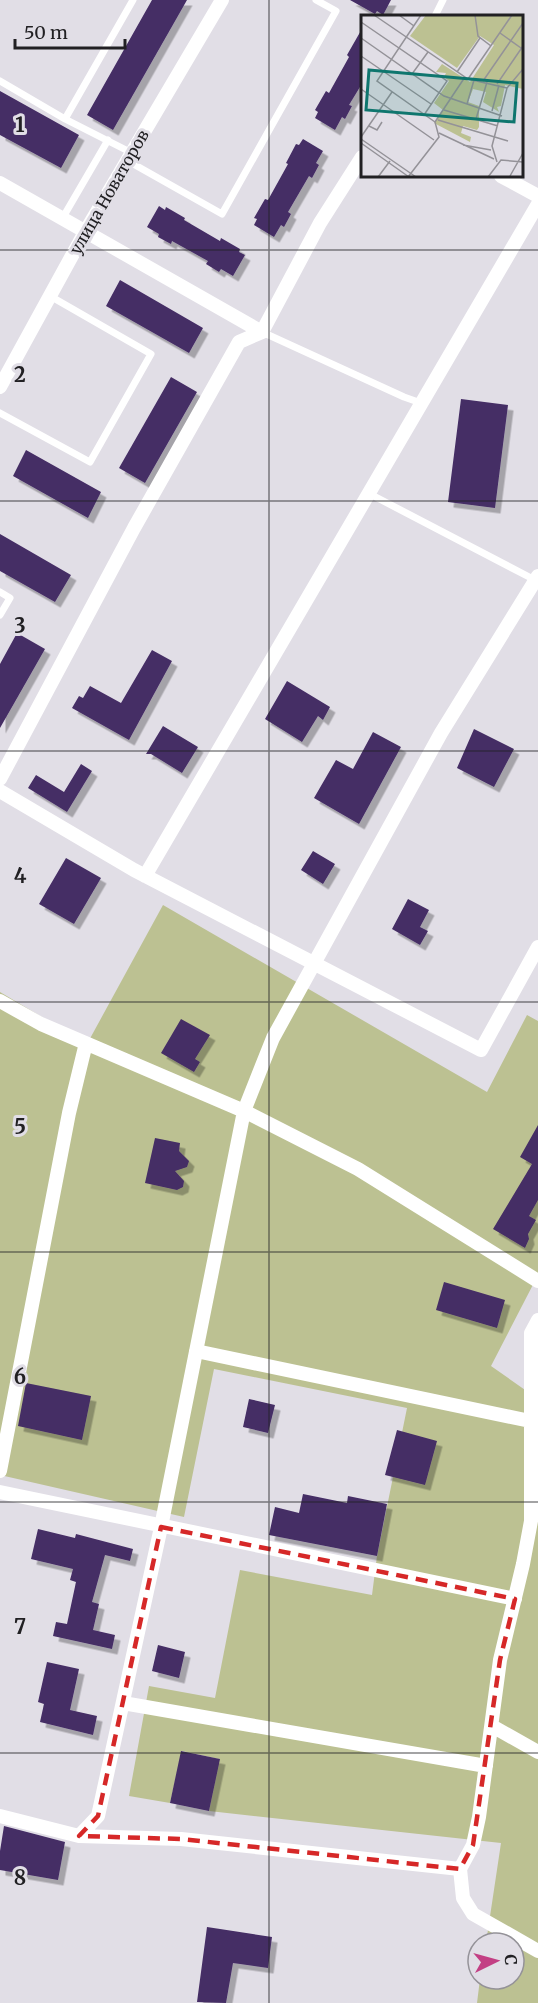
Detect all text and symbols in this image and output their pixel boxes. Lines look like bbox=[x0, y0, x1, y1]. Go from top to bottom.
scale bar bbox=[15, 12, 124, 50]
inset map bbox=[361, 15, 523, 177]
text: 50 m bbox=[24, 21, 68, 44]
text: 1 bbox=[15, 112, 25, 137]
street label: улица Новаторов bbox=[65, 126, 153, 258]
text: 2 bbox=[14, 362, 26, 387]
text: 3 bbox=[14, 613, 26, 638]
text: 4 bbox=[14, 863, 27, 888]
text: 5 bbox=[14, 1114, 26, 1139]
text: 6 bbox=[14, 1364, 26, 1389]
text: 7 bbox=[14, 1614, 26, 1639]
text: 8 bbox=[14, 1865, 26, 1890]
north arrow bbox=[466, 1931, 526, 1991]
text: С bbox=[501, 1954, 521, 1966]

